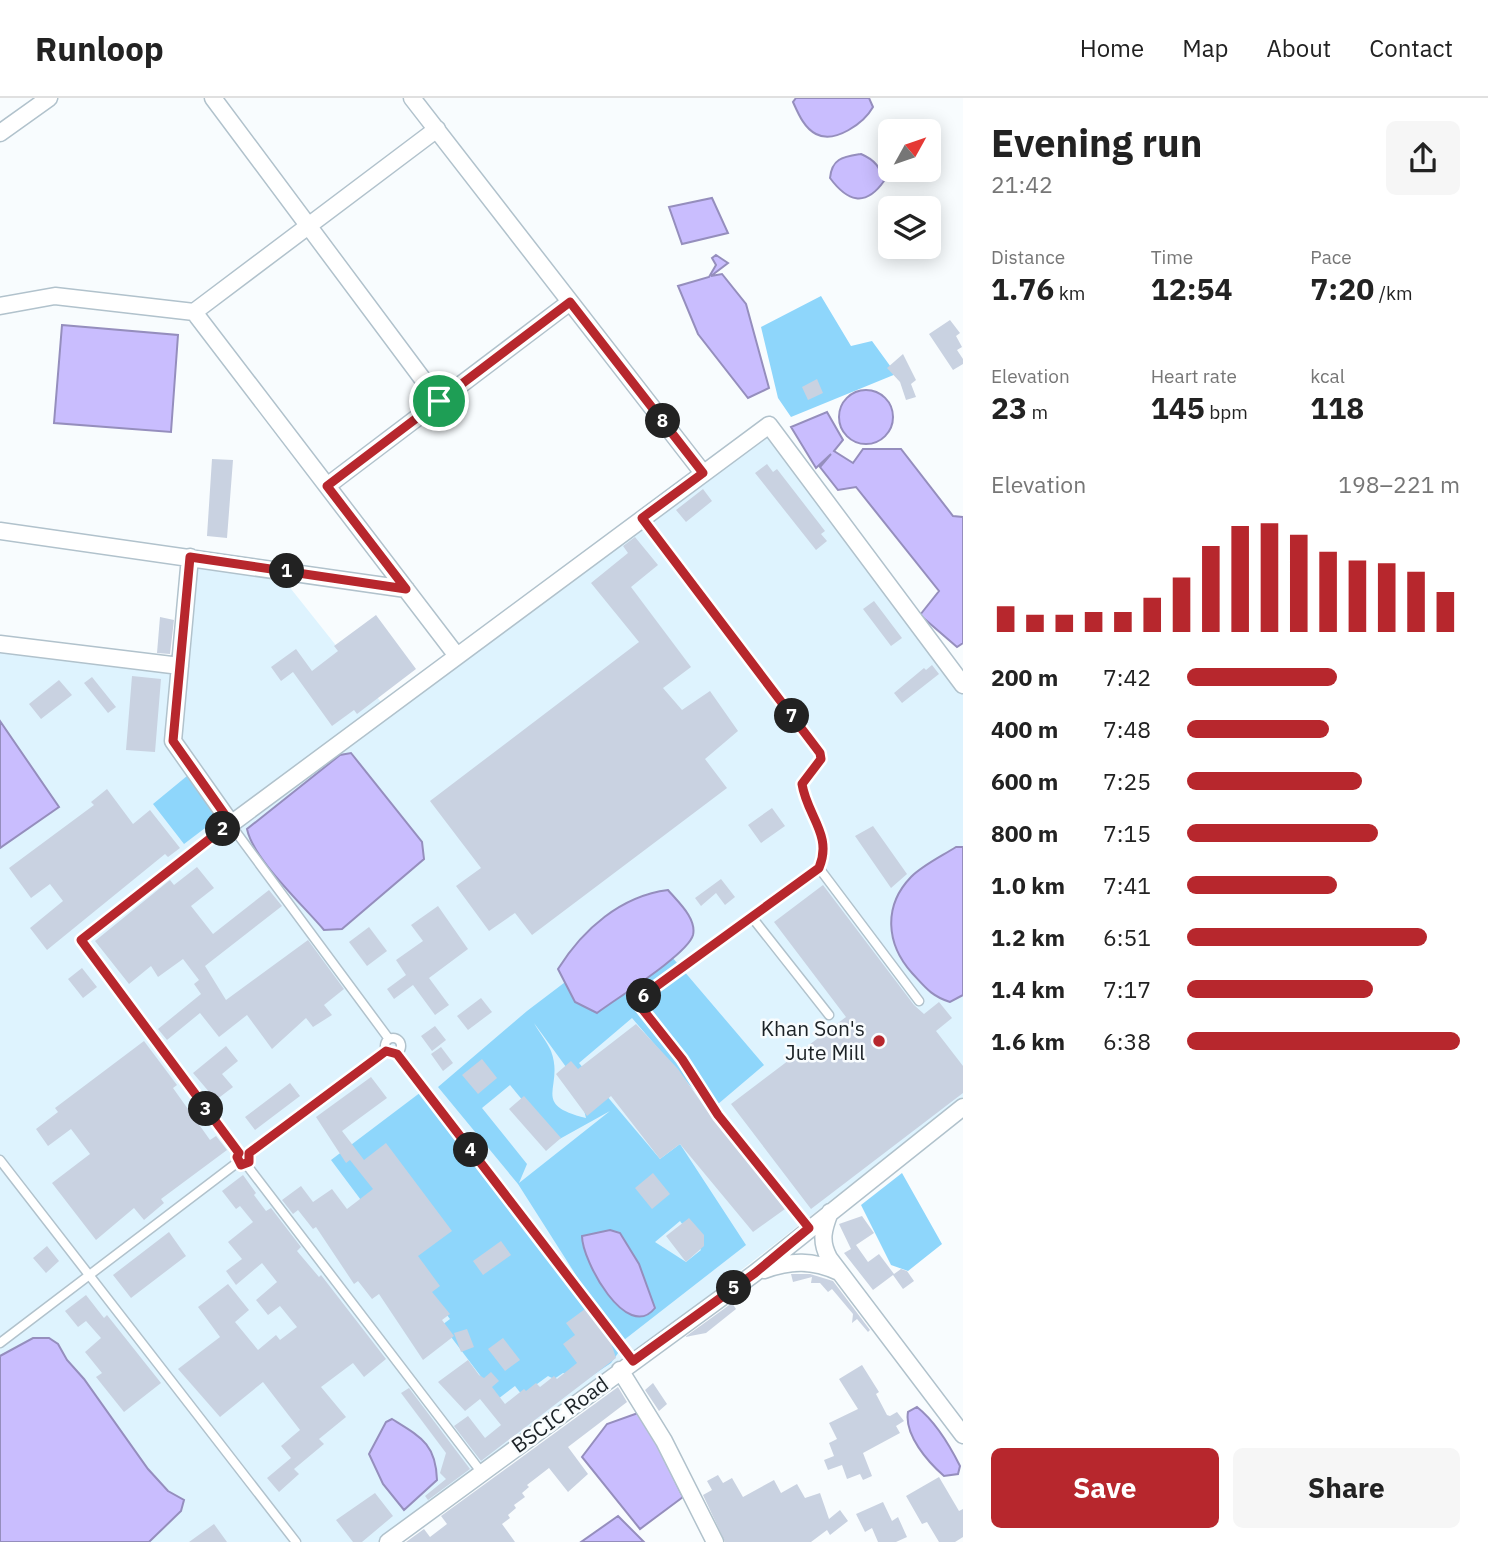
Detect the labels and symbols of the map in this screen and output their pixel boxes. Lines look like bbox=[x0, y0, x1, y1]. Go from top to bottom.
north arrow bbox=[878, 119, 942, 182]
pin bbox=[409, 371, 469, 431]
pin: 8 bbox=[646, 404, 680, 438]
pin: 1 bbox=[270, 554, 304, 588]
pin: 7 bbox=[774, 698, 810, 734]
pin: 2 bbox=[206, 812, 241, 846]
pin: 6 bbox=[626, 978, 662, 1014]
place label: Khan Son's Jute Mill bbox=[761, 1014, 865, 1066]
marker: Khan Son's Jute Mill bbox=[871, 1033, 887, 1049]
pin: 3 bbox=[188, 1091, 224, 1126]
pin: 4 bbox=[454, 1132, 489, 1168]
pin: 5 bbox=[716, 1270, 752, 1306]
street label: BSCIC Road bbox=[505, 1369, 614, 1459]

